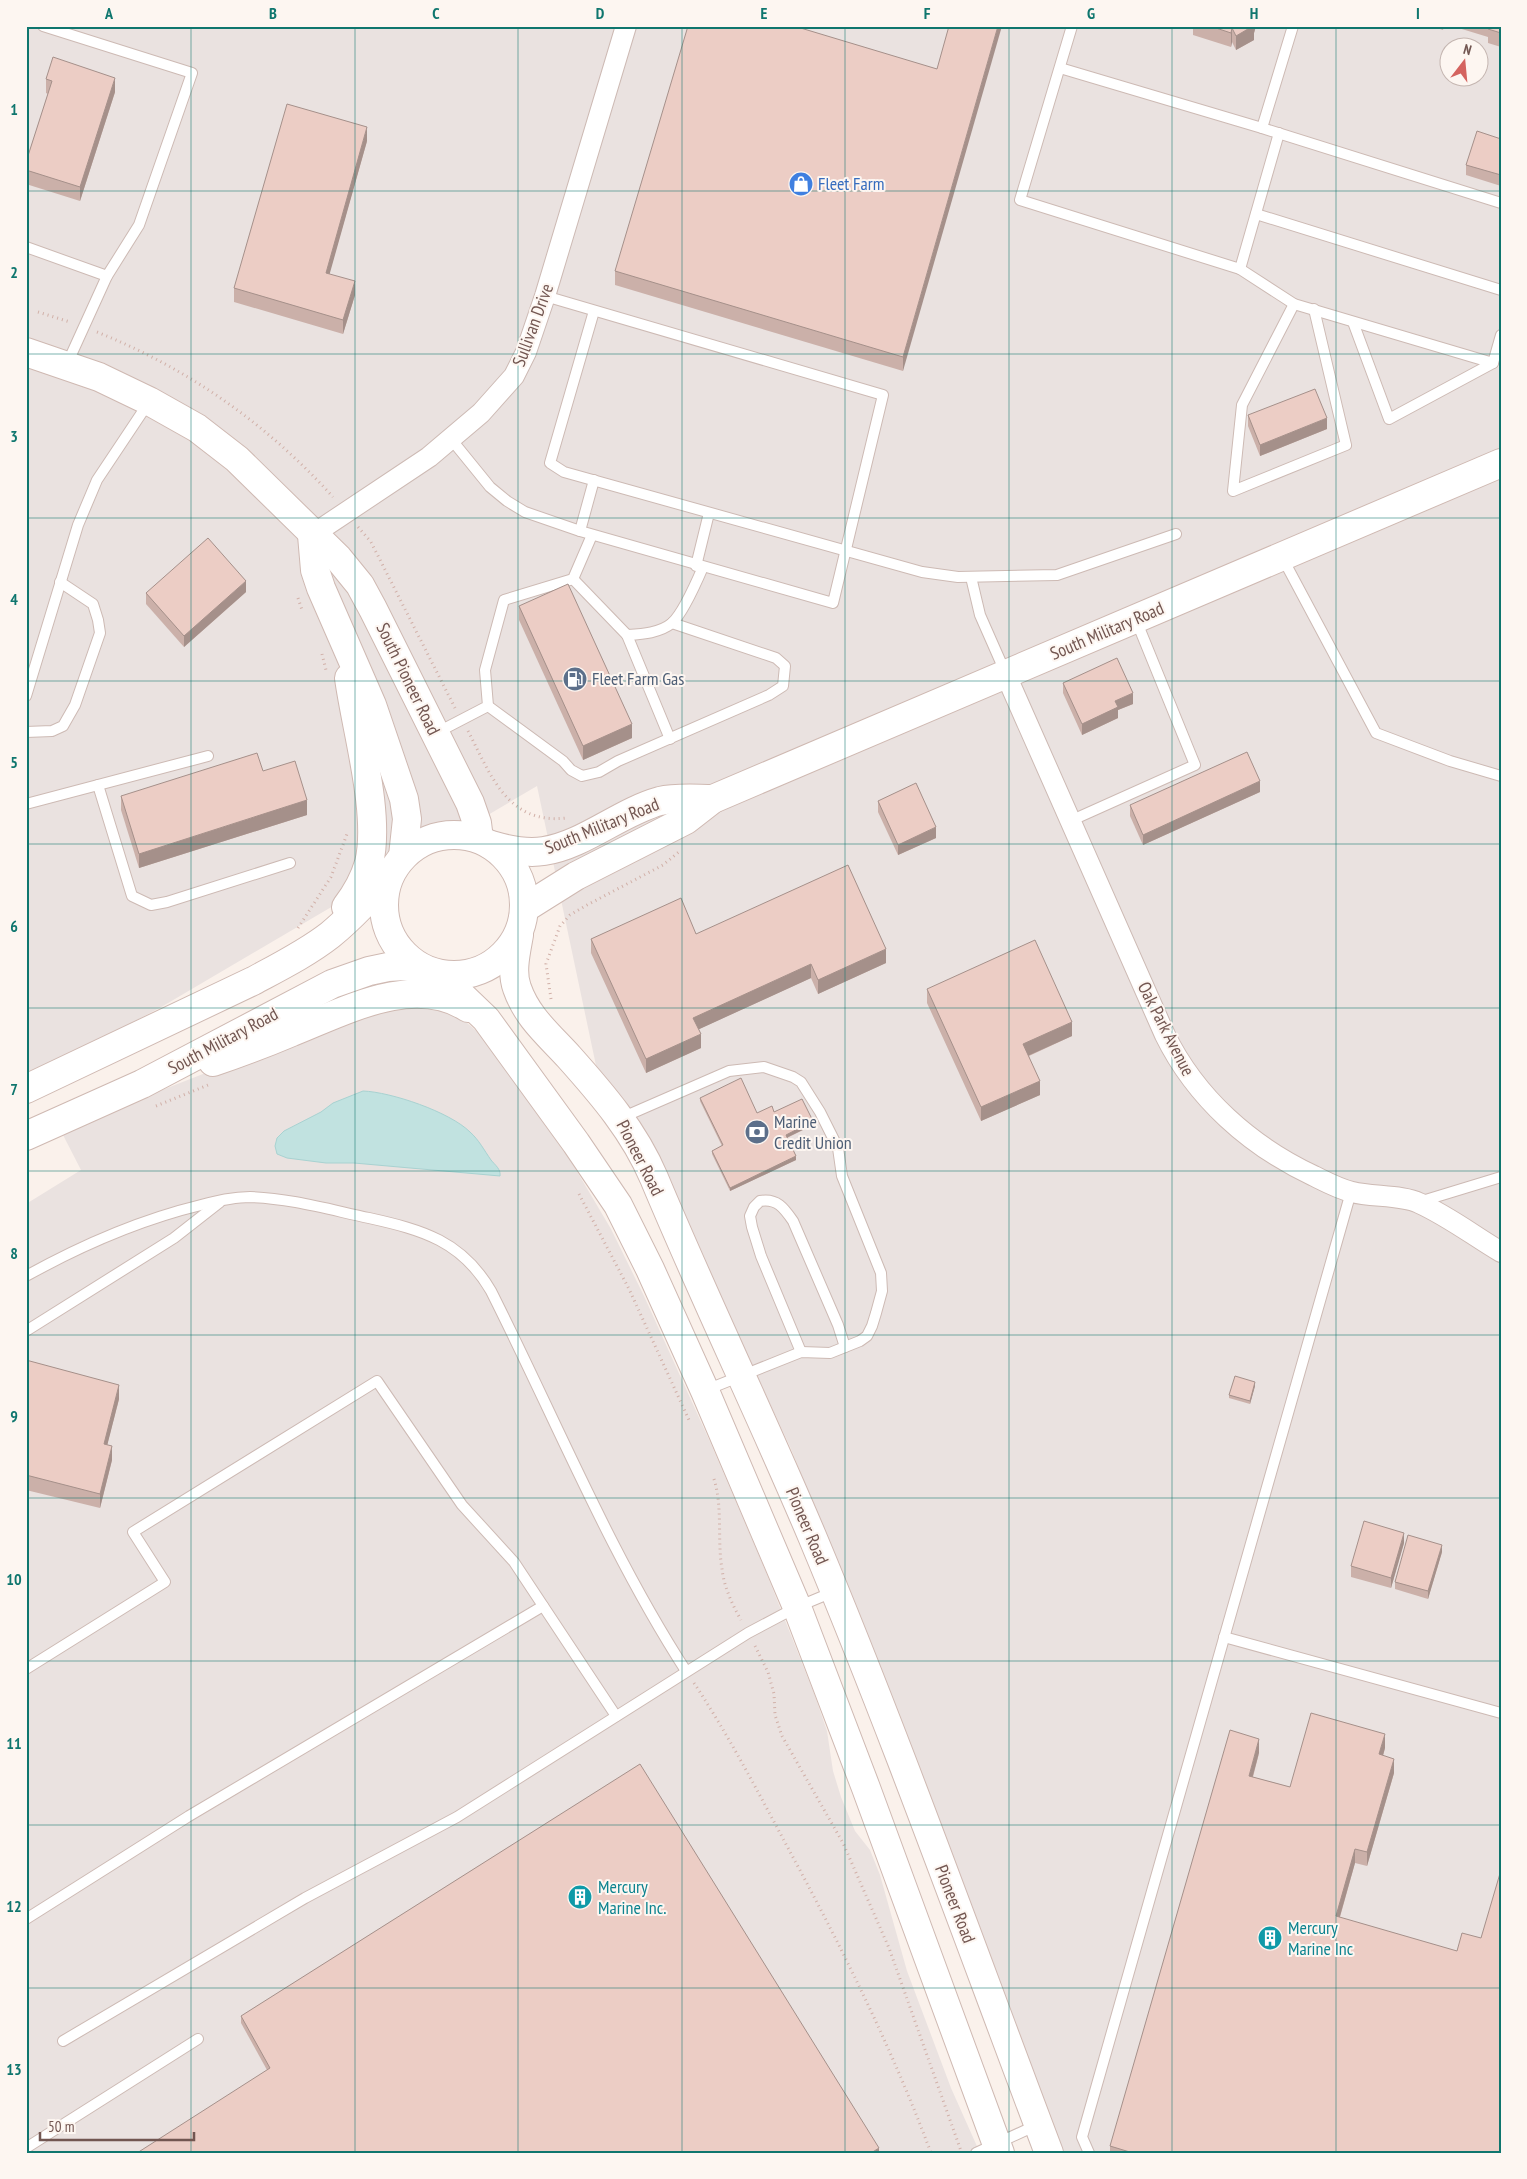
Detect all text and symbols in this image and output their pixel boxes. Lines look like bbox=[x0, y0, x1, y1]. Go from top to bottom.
text: A bbox=[104, 3, 114, 23]
text: B bbox=[269, 3, 277, 23]
text: C bbox=[432, 3, 440, 23]
text: D bbox=[596, 3, 605, 23]
text: E bbox=[761, 3, 768, 23]
text: F bbox=[924, 3, 931, 23]
text: G bbox=[1087, 3, 1095, 23]
text: H bbox=[1250, 3, 1258, 23]
text: I bbox=[1416, 3, 1420, 23]
north arrow bbox=[1440, 38, 1490, 88]
text: N bbox=[1461, 40, 1474, 59]
text: 1 bbox=[10, 99, 18, 119]
shop icon: Fleet Farm bbox=[788, 171, 814, 197]
place label: Fleet Farm bbox=[818, 172, 884, 195]
text: 2 bbox=[10, 262, 18, 282]
street label: Sullivan Drive bbox=[507, 280, 558, 369]
text: 3 bbox=[10, 426, 18, 446]
text: 4 bbox=[10, 589, 18, 609]
street label: South Military Road bbox=[1046, 596, 1167, 665]
street label: South Pioneer Road bbox=[371, 619, 445, 739]
fuel station icon: Fleet Farm Gas bbox=[562, 666, 588, 692]
place label: Fleet Farm Gas bbox=[592, 667, 684, 690]
text: 5 bbox=[10, 752, 18, 772]
street label: South Military Road bbox=[541, 792, 662, 859]
text: 6 bbox=[10, 916, 18, 936]
street label: Oak Park Avenue bbox=[1133, 978, 1200, 1080]
street label: South Military Road bbox=[164, 1002, 282, 1079]
text: 7 bbox=[10, 1079, 18, 1099]
place label: Marine Credit Union bbox=[774, 1110, 852, 1154]
street label: Pioneer Road bbox=[612, 1116, 669, 1199]
bank icon: Marine Credit Union bbox=[744, 1119, 770, 1145]
text: 8 bbox=[10, 1243, 18, 1263]
text: 9 bbox=[10, 1406, 18, 1426]
street label: Pioneer Road bbox=[781, 1484, 834, 1568]
text: 10 bbox=[6, 1569, 22, 1589]
text: 11 bbox=[6, 1733, 22, 1753]
street label: Pioneer Road bbox=[930, 1861, 981, 1946]
place label: Mercury Marine Inc. bbox=[598, 1875, 666, 1919]
building icon: Mercury Marine Inc. bbox=[567, 1884, 593, 1910]
text: 12 bbox=[6, 1896, 22, 1916]
place label: Mercury Marine Inc bbox=[1288, 1916, 1354, 1960]
building icon: Mercury Marine Inc bbox=[1257, 1925, 1283, 1951]
text: 13 bbox=[6, 2059, 22, 2079]
scale bar bbox=[40, 2109, 194, 2141]
text: 50 m bbox=[48, 2117, 74, 2136]

